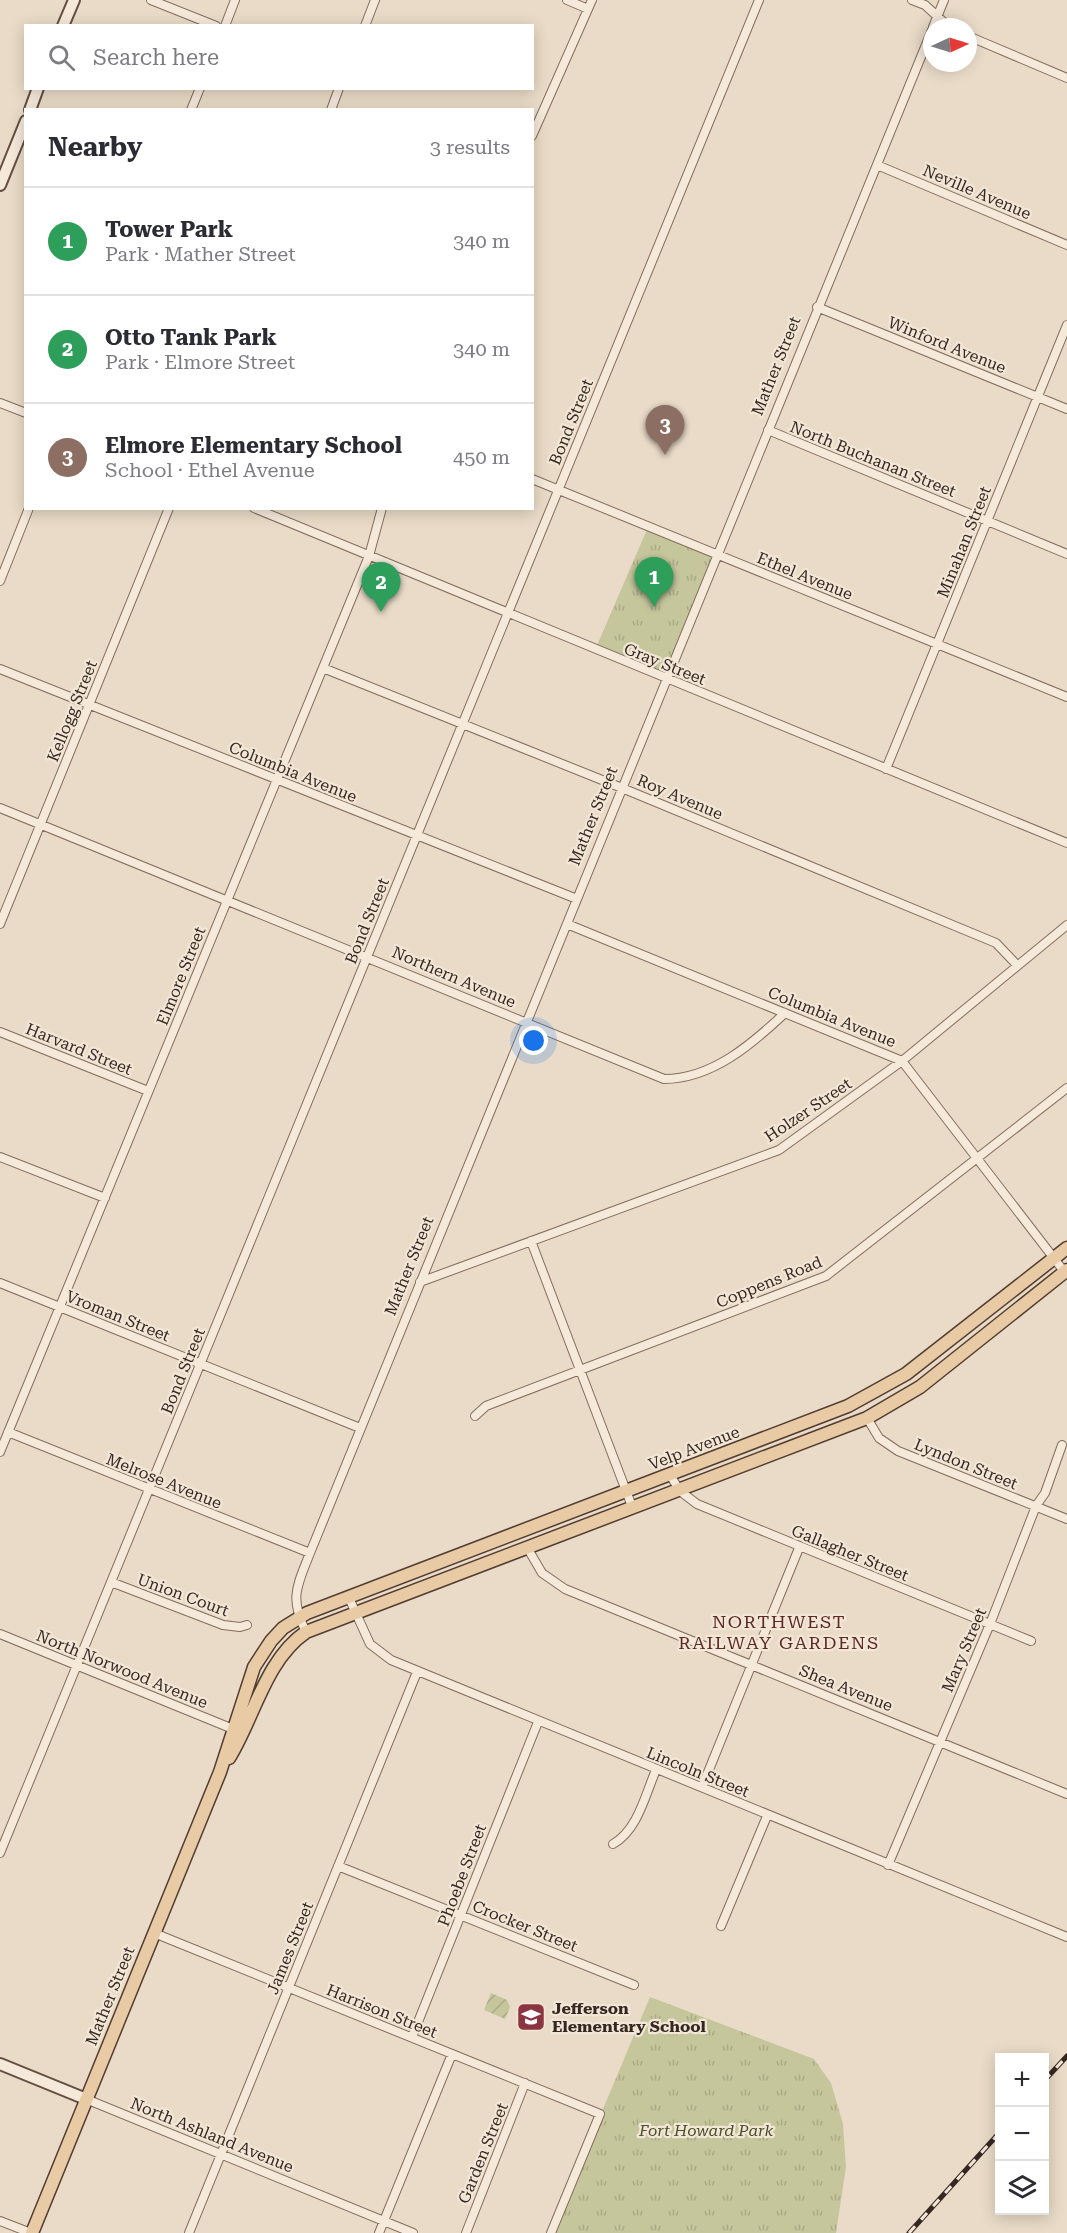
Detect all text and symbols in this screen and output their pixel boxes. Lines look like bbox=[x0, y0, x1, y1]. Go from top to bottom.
north arrow bbox=[923, 18, 977, 72]
search box bbox=[24, 24, 534, 90]
icon: search bbox=[45, 41, 78, 74]
text: Search here bbox=[93, 45, 219, 70]
text: Nearby bbox=[48, 132, 142, 162]
text: 3 results bbox=[430, 135, 510, 159]
street label: Neville Avenue bbox=[920, 161, 1034, 223]
text: Tower Park bbox=[105, 217, 233, 242]
text: 1 bbox=[62, 229, 73, 253]
text: 340 m bbox=[453, 229, 510, 253]
text: Park · Mather Street bbox=[105, 242, 296, 266]
street label: Winford Avenue bbox=[885, 313, 1009, 377]
street label: Mather Street bbox=[747, 314, 805, 418]
text: Otto Tank Park bbox=[105, 325, 277, 350]
text: 2 bbox=[62, 337, 73, 361]
text: 340 m bbox=[453, 337, 510, 361]
text: Park · Elmore Street bbox=[105, 350, 295, 374]
street label: Bond Street bbox=[545, 376, 597, 468]
pin: 3 bbox=[646, 406, 684, 455]
street label: North Buchanan Street bbox=[787, 417, 959, 501]
text: Elmore Elementary School bbox=[105, 433, 402, 458]
text: 3 bbox=[62, 445, 73, 469]
text: 450 m bbox=[453, 445, 510, 469]
text: School · Ethel Avenue bbox=[105, 458, 315, 482]
street label: Minahan Street bbox=[933, 483, 995, 601]
street label: Ethel Avenue bbox=[754, 548, 856, 604]
pin: 1 bbox=[634, 558, 674, 607]
pin: 2 bbox=[362, 562, 400, 612]
street label: Gray Street bbox=[621, 639, 709, 689]
street label: Kellogg Street bbox=[43, 657, 101, 765]
street label: Columbia Avenue bbox=[226, 738, 360, 806]
street label: Mather Street bbox=[564, 764, 622, 868]
street label: Roy Avenue bbox=[634, 770, 726, 824]
street label: Bond Street bbox=[341, 875, 393, 967]
street label: Elmore Street bbox=[153, 924, 209, 1028]
street label: Northern Avenue bbox=[389, 942, 519, 1012]
street label: Columbia Avenue bbox=[765, 983, 899, 1051]
street label: Harvard Street bbox=[23, 1019, 135, 1079]
your location bbox=[519, 1026, 548, 1055]
street label: Holzer Street bbox=[761, 1074, 855, 1146]
street label: Mather Street bbox=[380, 1214, 438, 1318]
street label: Coppens Road bbox=[713, 1252, 825, 1312]
street label: Vroman Street bbox=[63, 1287, 173, 1346]
street label: Bond Street bbox=[157, 1325, 209, 1417]
street label: Velp Avenue bbox=[646, 1422, 742, 1474]
street label: Lyndon Street bbox=[912, 1435, 1020, 1493]
street label: Melrose Avenue bbox=[104, 1449, 225, 1513]
street label: Gallagher Street bbox=[789, 1521, 911, 1585]
street label: Union Court bbox=[135, 1570, 232, 1620]
street label: Mary Street bbox=[938, 1605, 990, 1695]
district label: NORTHWEST RAILWAY GARDENS bbox=[678, 1611, 880, 1653]
street label: North Norwood Avenue bbox=[34, 1626, 211, 1712]
street label: Shea Avenue bbox=[797, 1661, 896, 1715]
street label: Lincoln Street bbox=[644, 1743, 752, 1801]
street label: Phoebe Street bbox=[434, 1821, 490, 1929]
street label: Crocker Street bbox=[470, 1896, 580, 1956]
street label: James Street bbox=[263, 1899, 317, 1997]
street label: Mather Street bbox=[81, 1944, 139, 2048]
street label: Harrison Street bbox=[324, 1980, 440, 2042]
place label: Jefferson Elementary School bbox=[552, 1999, 707, 2036]
school or university icon: Jefferson Elementary School bbox=[515, 2001, 547, 2033]
map controls bbox=[995, 2053, 1049, 2215]
button: + bbox=[995, 2053, 1049, 2107]
street label: North Ashland Avenue bbox=[128, 2094, 297, 2177]
street label: Garden Street bbox=[454, 2100, 512, 2206]
button: − bbox=[995, 2107, 1049, 2161]
park label: Fort Howard Park bbox=[638, 2121, 773, 2140]
button: layers bbox=[995, 2161, 1049, 2215]

